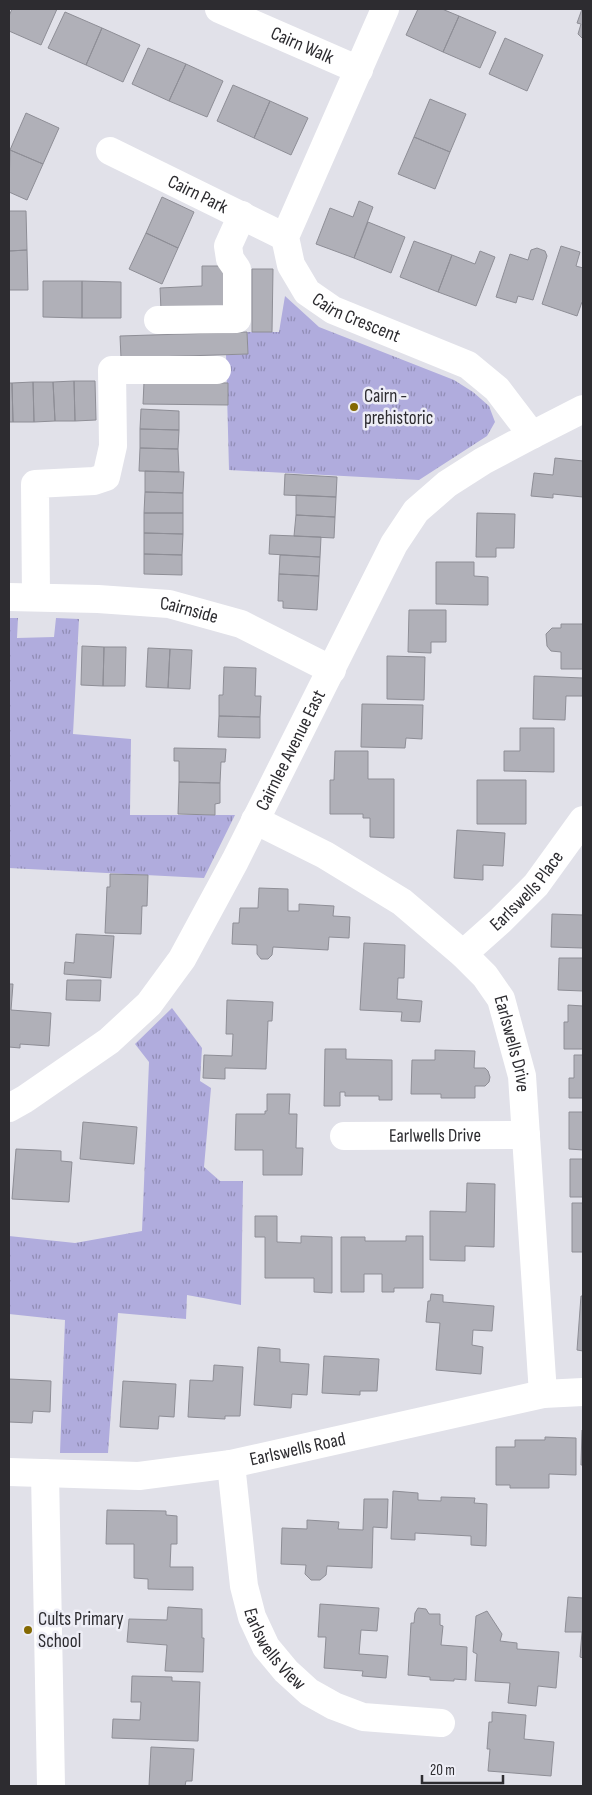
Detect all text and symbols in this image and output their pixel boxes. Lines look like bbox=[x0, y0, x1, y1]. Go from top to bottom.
street label: Cairn Walk bbox=[267, 22, 338, 69]
street label: Cairn Park bbox=[164, 170, 233, 219]
street label: Cairn Crescent bbox=[308, 288, 404, 348]
place label: Cairn - prehistoric bbox=[364, 385, 433, 430]
marker: Cairn - prehistoric bbox=[348, 401, 360, 413]
street label: Cairnside bbox=[159, 592, 221, 629]
street label: Cairnlee Avenue East bbox=[251, 686, 331, 815]
street label: Earlswells Place bbox=[485, 846, 568, 936]
street label: Earlswells Drive bbox=[489, 993, 535, 1093]
street label: Earlwells Drive bbox=[389, 1124, 481, 1147]
street label: Earlswells Road bbox=[247, 1427, 348, 1471]
street label: Earlswells View bbox=[239, 1606, 311, 1695]
place label: Cults Primary School bbox=[38, 1608, 124, 1653]
marker: Cults Primary School bbox=[22, 1624, 34, 1636]
scale bar bbox=[422, 1752, 503, 1784]
text: 20 m bbox=[430, 1761, 455, 1780]

